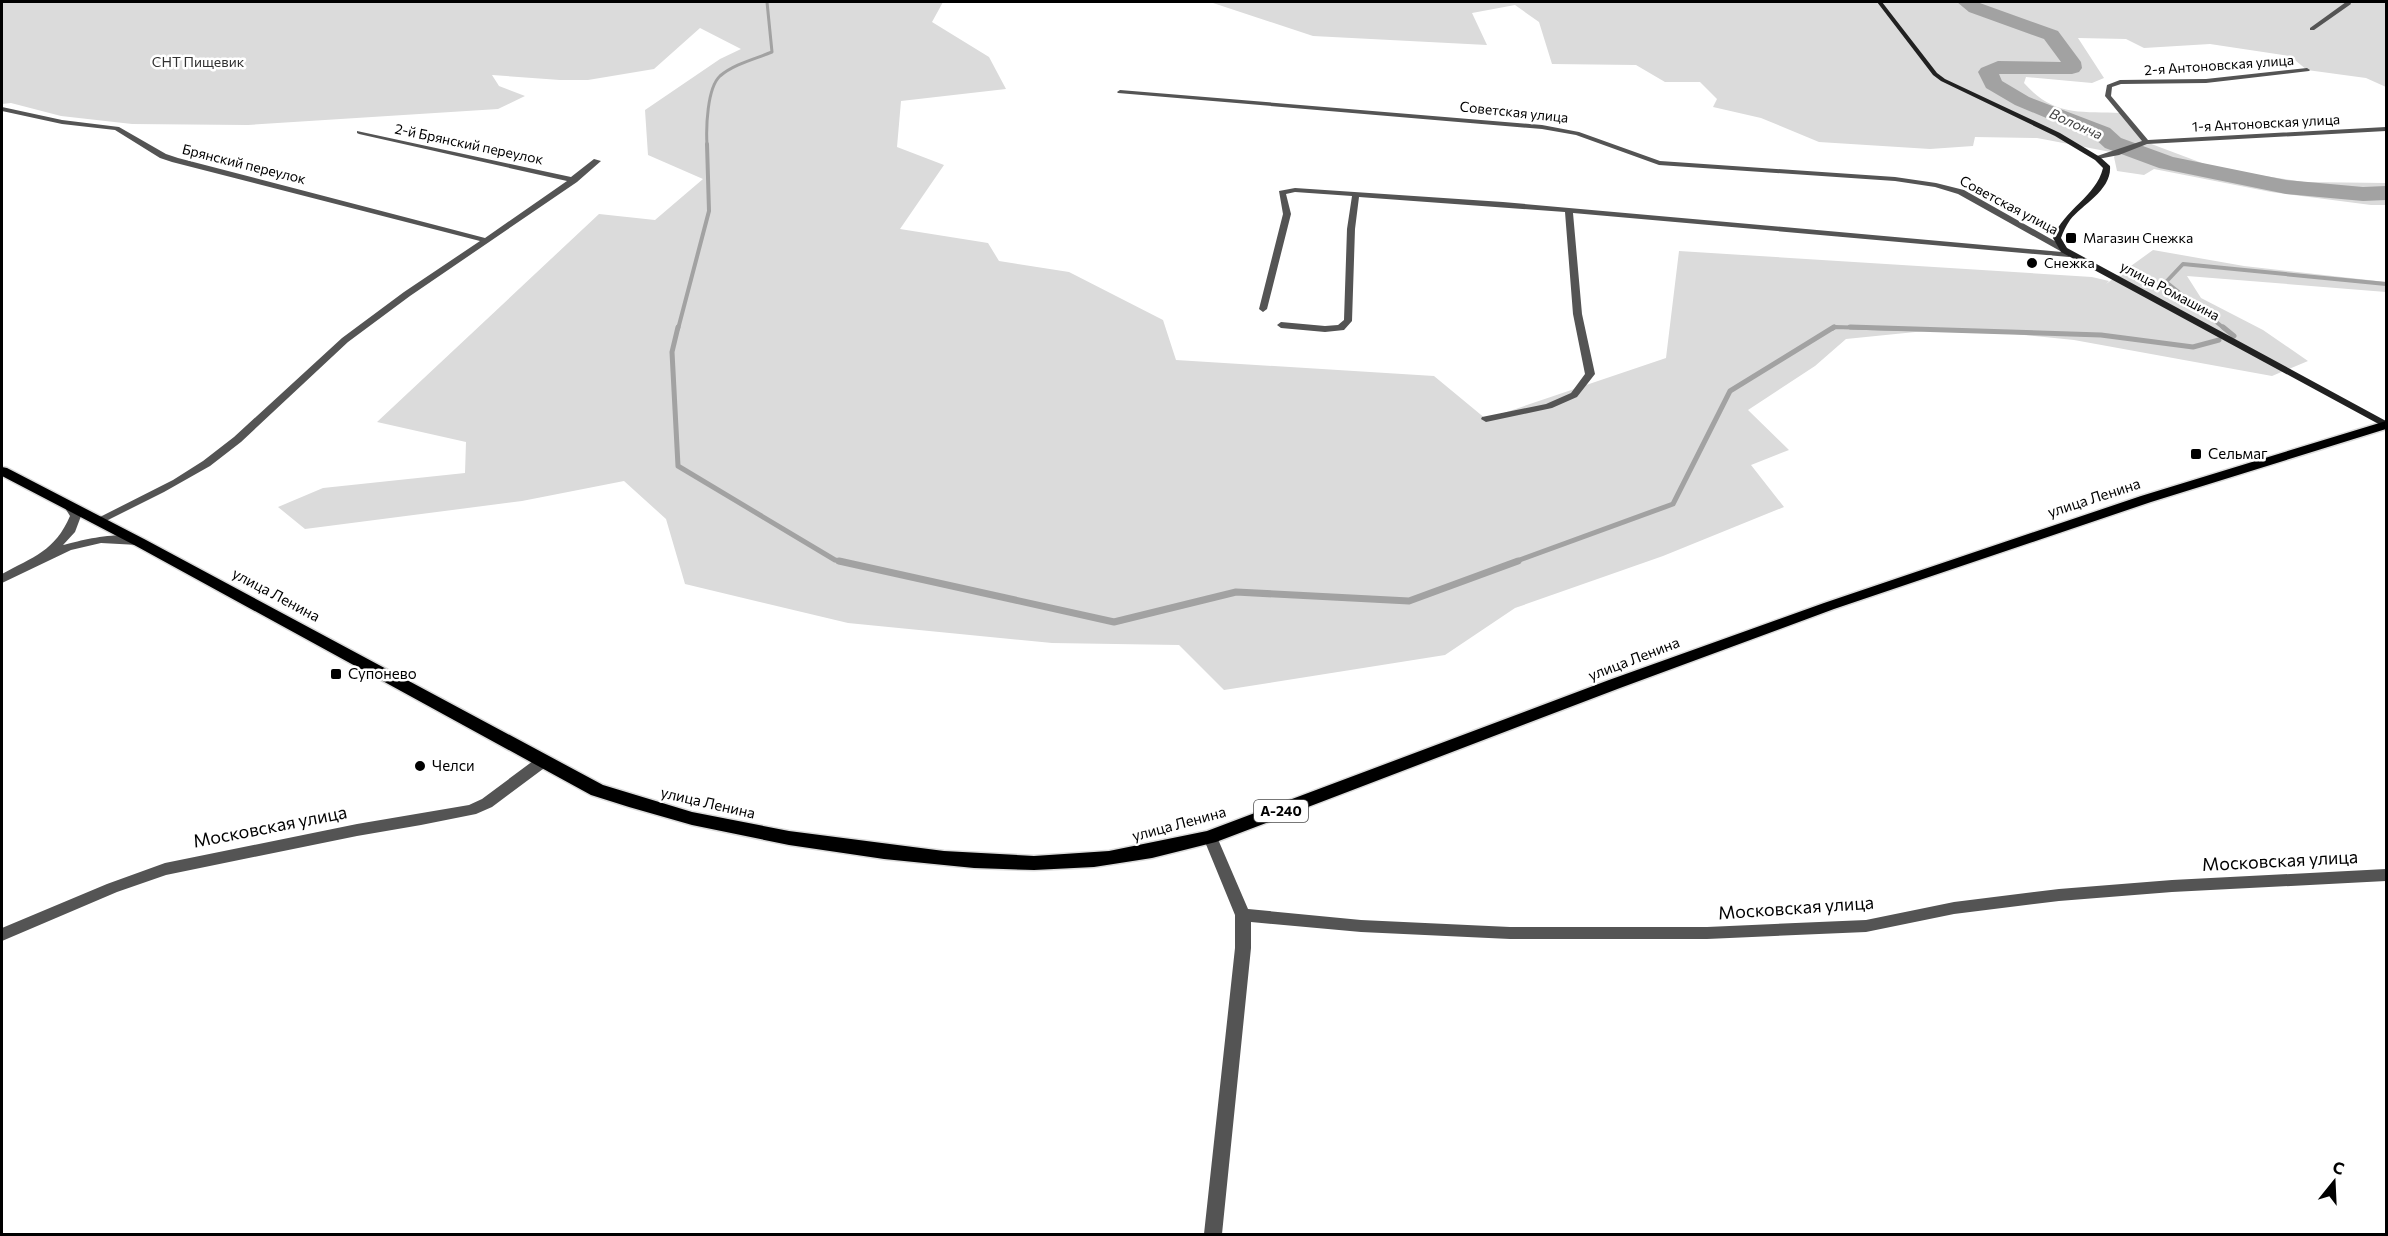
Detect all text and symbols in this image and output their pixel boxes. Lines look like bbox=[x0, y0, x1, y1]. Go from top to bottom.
street label: 2-я Антоновская улица bbox=[2144, 51, 2294, 78]
park label: СНТ Пищевик bbox=[152, 53, 245, 70]
street label: Советская улица bbox=[1459, 97, 1569, 126]
water label: Волонча bbox=[2047, 104, 2105, 143]
street label: 1-я Антоновская улица bbox=[2192, 110, 2340, 135]
street label: 2-й Брянский переулок bbox=[393, 119, 545, 168]
street label: Брянский переулок bbox=[180, 140, 308, 187]
street label: Советская улица bbox=[1957, 171, 2061, 238]
place label: Магазин Снежка bbox=[2083, 229, 2193, 246]
marker: Магазин Снежка bbox=[2064, 231, 2078, 245]
place label: Снежка bbox=[2044, 254, 2095, 271]
marker: Снежка bbox=[2025, 256, 2039, 270]
street label: улица Ромашина bbox=[2118, 257, 2223, 324]
place label: Сельмаг bbox=[2208, 444, 2268, 462]
marker: Сельмаг bbox=[2189, 447, 2203, 461]
street label: улица Ленина bbox=[2045, 474, 2142, 521]
street label: улица Ленина bbox=[230, 564, 323, 625]
street label: улица Ленина bbox=[1585, 632, 1682, 684]
place label: Супонево bbox=[348, 664, 417, 682]
marker: Супонево bbox=[329, 667, 343, 681]
place label: Челси bbox=[432, 756, 475, 774]
marker: Челси bbox=[413, 759, 427, 773]
street label: улица Ленина bbox=[659, 782, 757, 822]
street label: Московская улица bbox=[191, 800, 349, 852]
road number: А-240 bbox=[1254, 800, 1308, 822]
street label: улица Ленина bbox=[1130, 802, 1228, 844]
street label: Московская улица bbox=[2201, 845, 2359, 875]
street label: Московская улица bbox=[1717, 891, 1875, 923]
north arrow bbox=[2304, 1152, 2364, 1212]
text: С bbox=[2331, 1157, 2347, 1178]

